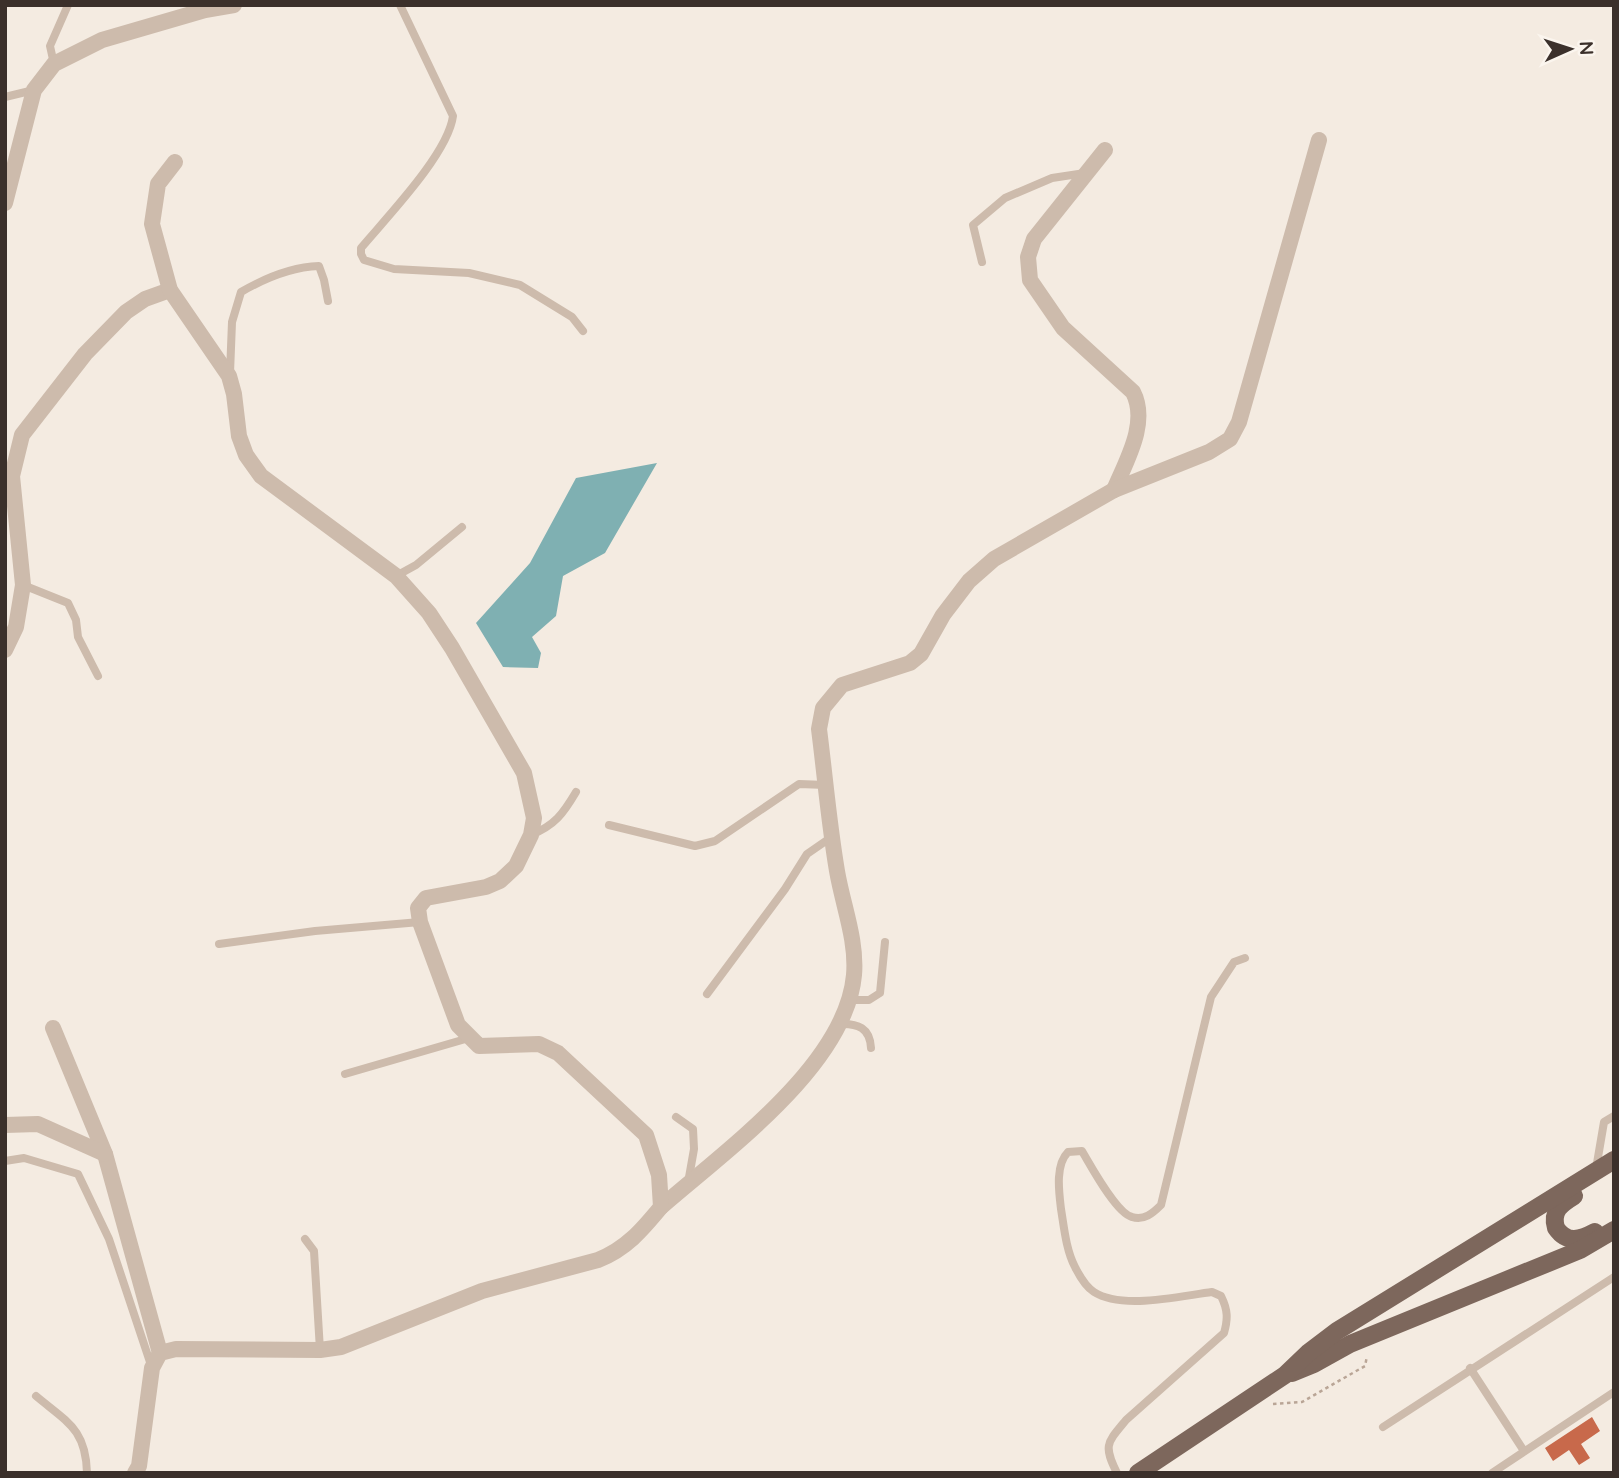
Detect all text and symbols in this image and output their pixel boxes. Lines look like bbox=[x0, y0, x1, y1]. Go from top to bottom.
north arrow bbox=[1535, 14, 1605, 84]
text: N bbox=[1575, 41, 1599, 56]

